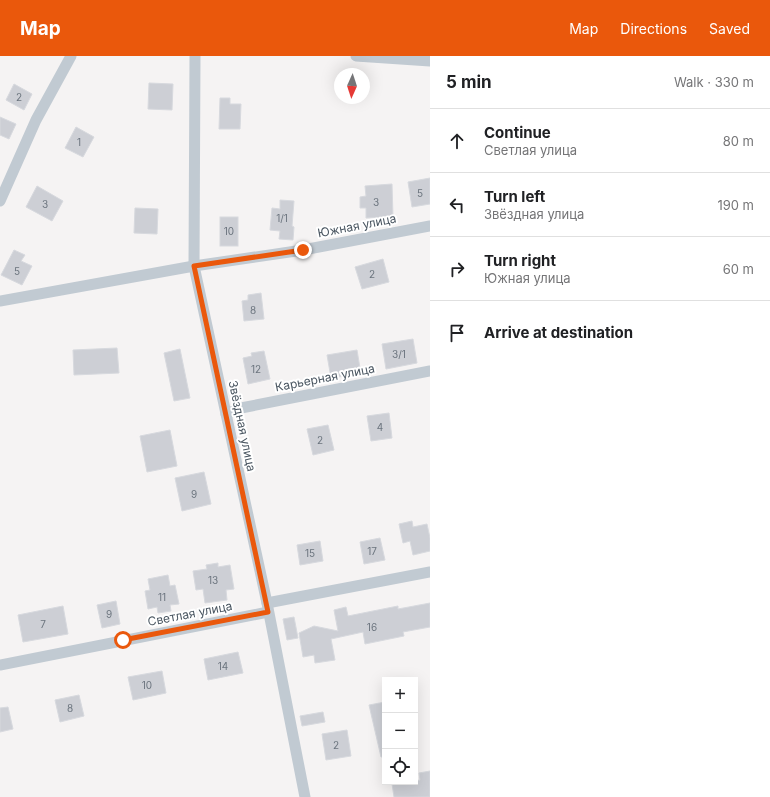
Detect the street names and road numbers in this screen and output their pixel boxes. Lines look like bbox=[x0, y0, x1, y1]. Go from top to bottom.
street label: Южная улица bbox=[316, 211, 398, 240]
street label: Карьерная улица bbox=[274, 360, 376, 395]
street label: Звёздная улица bbox=[226, 379, 259, 473]
street label: Светлая улица bbox=[146, 598, 233, 629]

